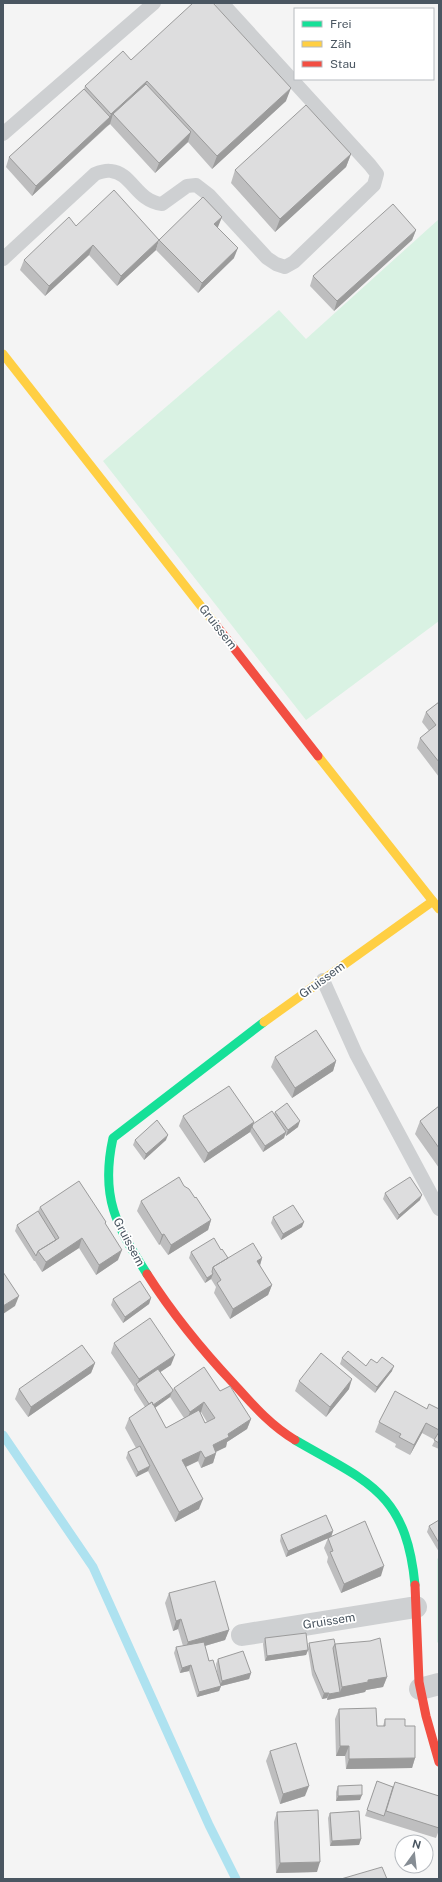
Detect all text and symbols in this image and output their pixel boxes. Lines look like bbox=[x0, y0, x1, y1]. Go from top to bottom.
legend bbox=[294, 8, 434, 80]
text: Frei bbox=[330, 17, 352, 31]
text: Zäh bbox=[330, 37, 351, 51]
text: Stau bbox=[330, 57, 356, 71]
street label: Gruissem bbox=[196, 602, 240, 652]
street label: Gruissem bbox=[297, 959, 347, 1001]
street label: Gruissem bbox=[110, 1215, 148, 1269]
street label: Gruissem bbox=[302, 1610, 356, 1632]
north arrow bbox=[394, 1834, 434, 1874]
text: N bbox=[411, 1837, 422, 1851]

